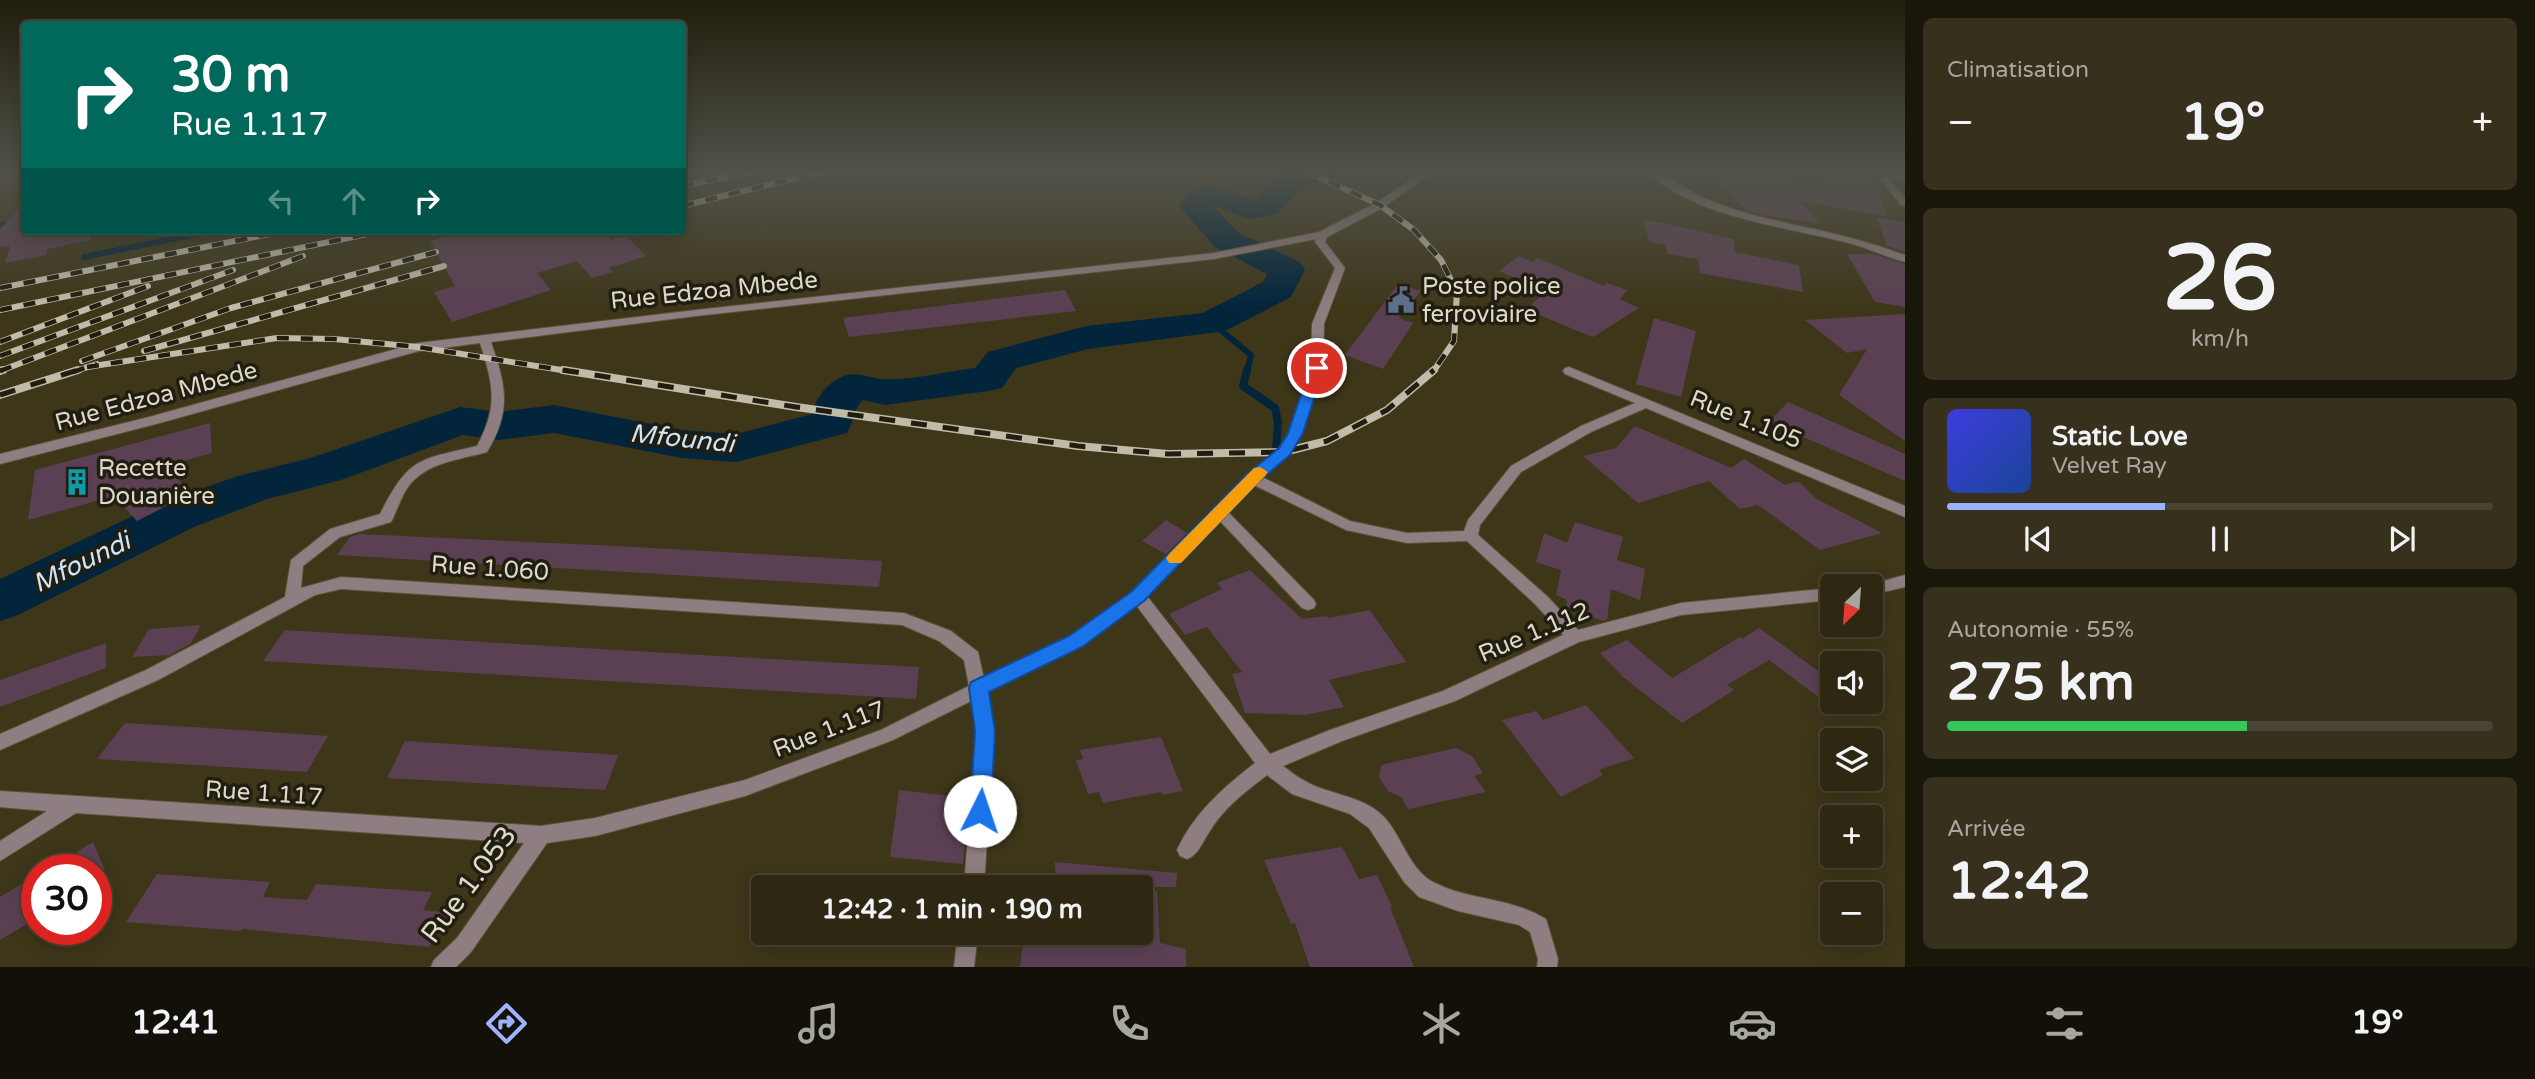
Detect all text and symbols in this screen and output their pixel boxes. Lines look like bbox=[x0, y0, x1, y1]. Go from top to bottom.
text: 30 m bbox=[171, 46, 290, 105]
icon: right bbox=[56, 49, 147, 140]
text: Climatisation bbox=[1947, 56, 2089, 84]
text: 19° bbox=[2180, 91, 2265, 154]
text: − bbox=[1947, 100, 1974, 146]
text: + bbox=[2472, 100, 2493, 146]
text: Rue 1.117 bbox=[171, 106, 328, 144]
icon: left bbox=[262, 182, 300, 220]
icon: ahead bbox=[335, 182, 373, 220]
icon: right bbox=[408, 182, 446, 220]
text: 26 bbox=[2163, 224, 2277, 334]
street label: Rue Edzoa Mbede bbox=[609, 265, 819, 316]
place label: Poste police ferroviaire bbox=[1422, 272, 1561, 329]
public building icon: Poste police ferroviaire bbox=[1386, 285, 1416, 315]
text: km/h bbox=[2191, 325, 2249, 353]
pin bbox=[1287, 338, 1347, 398]
icon: arrive bbox=[1298, 349, 1336, 387]
street label: Rue Edzoa Mbede bbox=[52, 356, 260, 437]
street label: Rue 1.105 bbox=[1686, 384, 1806, 455]
water label: Mfoundi bbox=[628, 418, 739, 460]
text: Static Love bbox=[2052, 421, 2188, 452]
text: Velvet Ray bbox=[2052, 452, 2167, 480]
place label: Recette Douanière bbox=[98, 454, 215, 511]
building icon: Recette Douanière bbox=[62, 467, 92, 497]
icon: previous bbox=[2019, 520, 2057, 558]
icon: pause bbox=[2201, 520, 2239, 558]
icon: next bbox=[2383, 520, 2421, 558]
water label: Mfoundi bbox=[27, 524, 138, 599]
street label: Rue 1.060 bbox=[430, 550, 550, 587]
north arrow bbox=[1820, 574, 1883, 637]
map controls bbox=[1820, 574, 1883, 945]
street label: Rue 1.112 bbox=[1474, 596, 1594, 669]
text: Autonomie · 55% bbox=[1947, 616, 2134, 644]
button: sound bbox=[1820, 651, 1883, 714]
text: 275 km bbox=[1947, 651, 2135, 714]
street label: Rue 1.117 bbox=[769, 695, 889, 764]
button: layers bbox=[1820, 728, 1883, 791]
position arrow bbox=[943, 774, 1017, 848]
street label: Rue 1.117 bbox=[204, 775, 324, 812]
button: + bbox=[1820, 805, 1883, 868]
text: Arrivée bbox=[1947, 815, 2025, 843]
street label: Rue 1.053 bbox=[414, 819, 524, 950]
text: 12:42 bbox=[1947, 850, 2091, 913]
speed limit sign: 30 bbox=[21, 854, 112, 945]
button: − bbox=[1820, 882, 1883, 945]
text: 12:42 · 1 min · 190 m bbox=[821, 894, 1083, 925]
icon: directions bbox=[482, 999, 531, 1048]
icon: music bbox=[794, 999, 843, 1048]
icon: phone bbox=[1105, 999, 1154, 1048]
icon: climate bbox=[1417, 999, 1466, 1048]
icon: car bbox=[1728, 999, 1777, 1048]
icon: filters bbox=[2040, 999, 2089, 1048]
text: 12:41 bbox=[131, 1004, 220, 1042]
text: 19° bbox=[2351, 1004, 2404, 1042]

